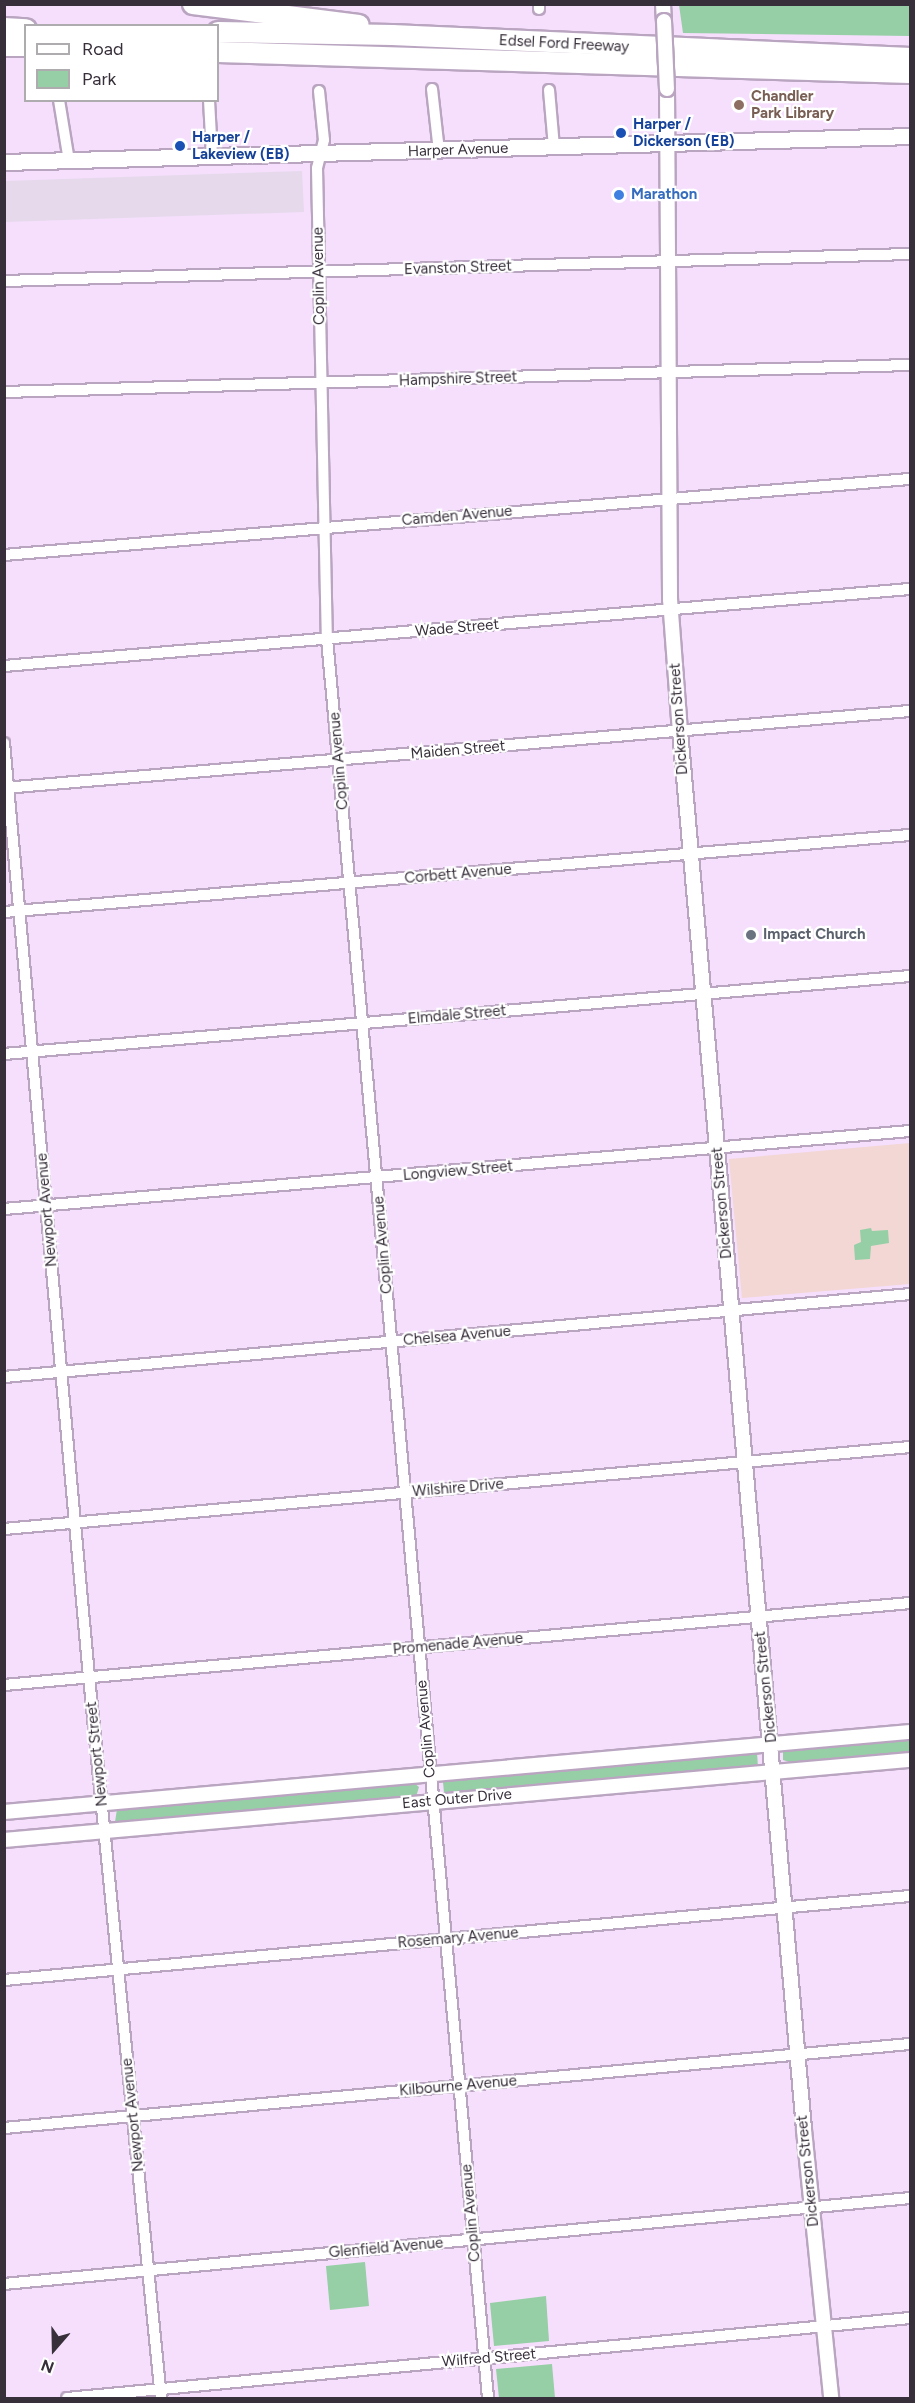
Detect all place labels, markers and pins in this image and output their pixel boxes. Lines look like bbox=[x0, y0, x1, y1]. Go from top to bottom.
place label: Chandler Park Library bbox=[751, 87, 834, 122]
marker: Chandler Park Library bbox=[732, 98, 746, 112]
place label: Harper / Dickerson (EB) bbox=[633, 115, 735, 150]
marker: Harper / Dickerson (EB) bbox=[614, 126, 628, 140]
place label: Harper / Lakeview (EB) bbox=[192, 128, 290, 163]
marker: Harper / Lakeview (EB) bbox=[173, 139, 187, 153]
place label: Marathon bbox=[631, 186, 697, 204]
marker: Marathon bbox=[612, 188, 626, 202]
place label: Impact Church bbox=[763, 926, 866, 944]
marker: Impact Church bbox=[744, 928, 758, 942]

